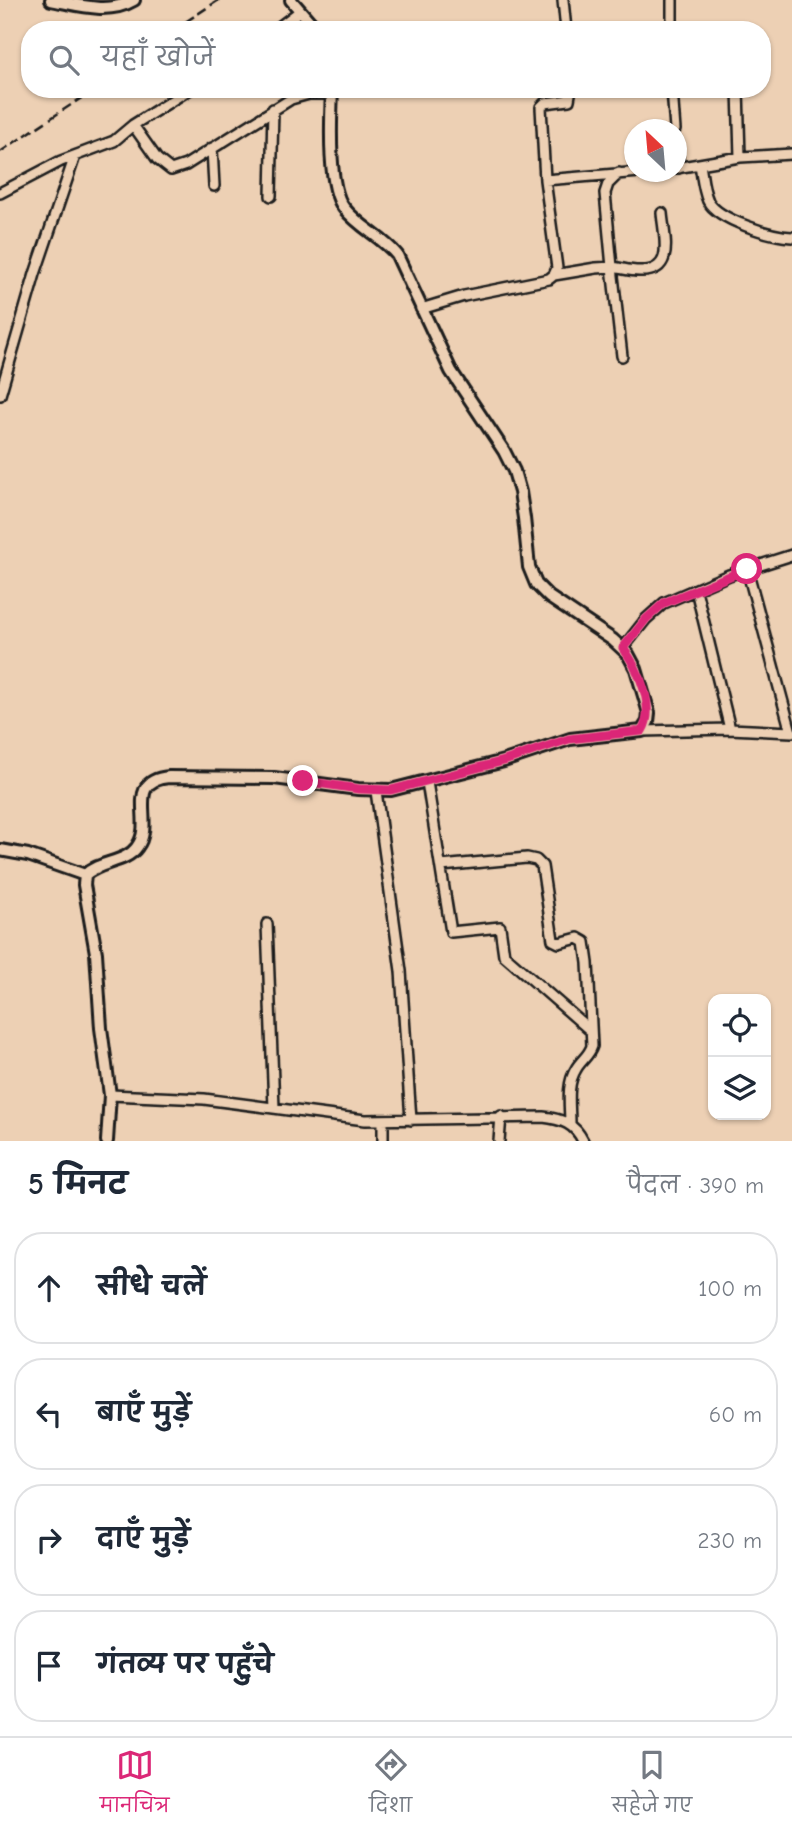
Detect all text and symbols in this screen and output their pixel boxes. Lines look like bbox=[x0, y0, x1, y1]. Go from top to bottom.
search box bbox=[21, 21, 771, 98]
icon: search bbox=[45, 41, 83, 79]
text: यहाँ खोजें bbox=[101, 43, 215, 73]
north arrow bbox=[624, 119, 687, 182]
route start bbox=[731, 553, 762, 584]
route end bbox=[287, 765, 318, 796]
map controls bbox=[708, 994, 771, 1120]
button: locate bbox=[708, 994, 771, 1057]
button: layers bbox=[708, 1057, 771, 1120]
text: 5 मिनट bbox=[28, 1167, 127, 1202]
text: पैदल · 390 m bbox=[627, 1172, 764, 1199]
icon: ahead bbox=[30, 1269, 68, 1307]
text: सीधे चलें bbox=[97, 1272, 206, 1302]
text: 100 m bbox=[698, 1275, 762, 1302]
icon: left bbox=[30, 1395, 68, 1433]
text: बाएँ मुड़ें bbox=[97, 1398, 191, 1428]
text: 60 m bbox=[709, 1401, 762, 1428]
icon: right bbox=[30, 1521, 68, 1559]
text: दाएँ मुड़ें bbox=[97, 1524, 190, 1554]
text: 230 m bbox=[698, 1527, 762, 1554]
icon: arrive bbox=[30, 1647, 68, 1685]
text: गंतव्य पर पहुँचे bbox=[97, 1650, 274, 1680]
tab: मानचित्र bbox=[100, 1746, 170, 1826]
tab: दिशा bbox=[369, 1746, 412, 1826]
tab: सहेजे गए bbox=[612, 1746, 692, 1826]

